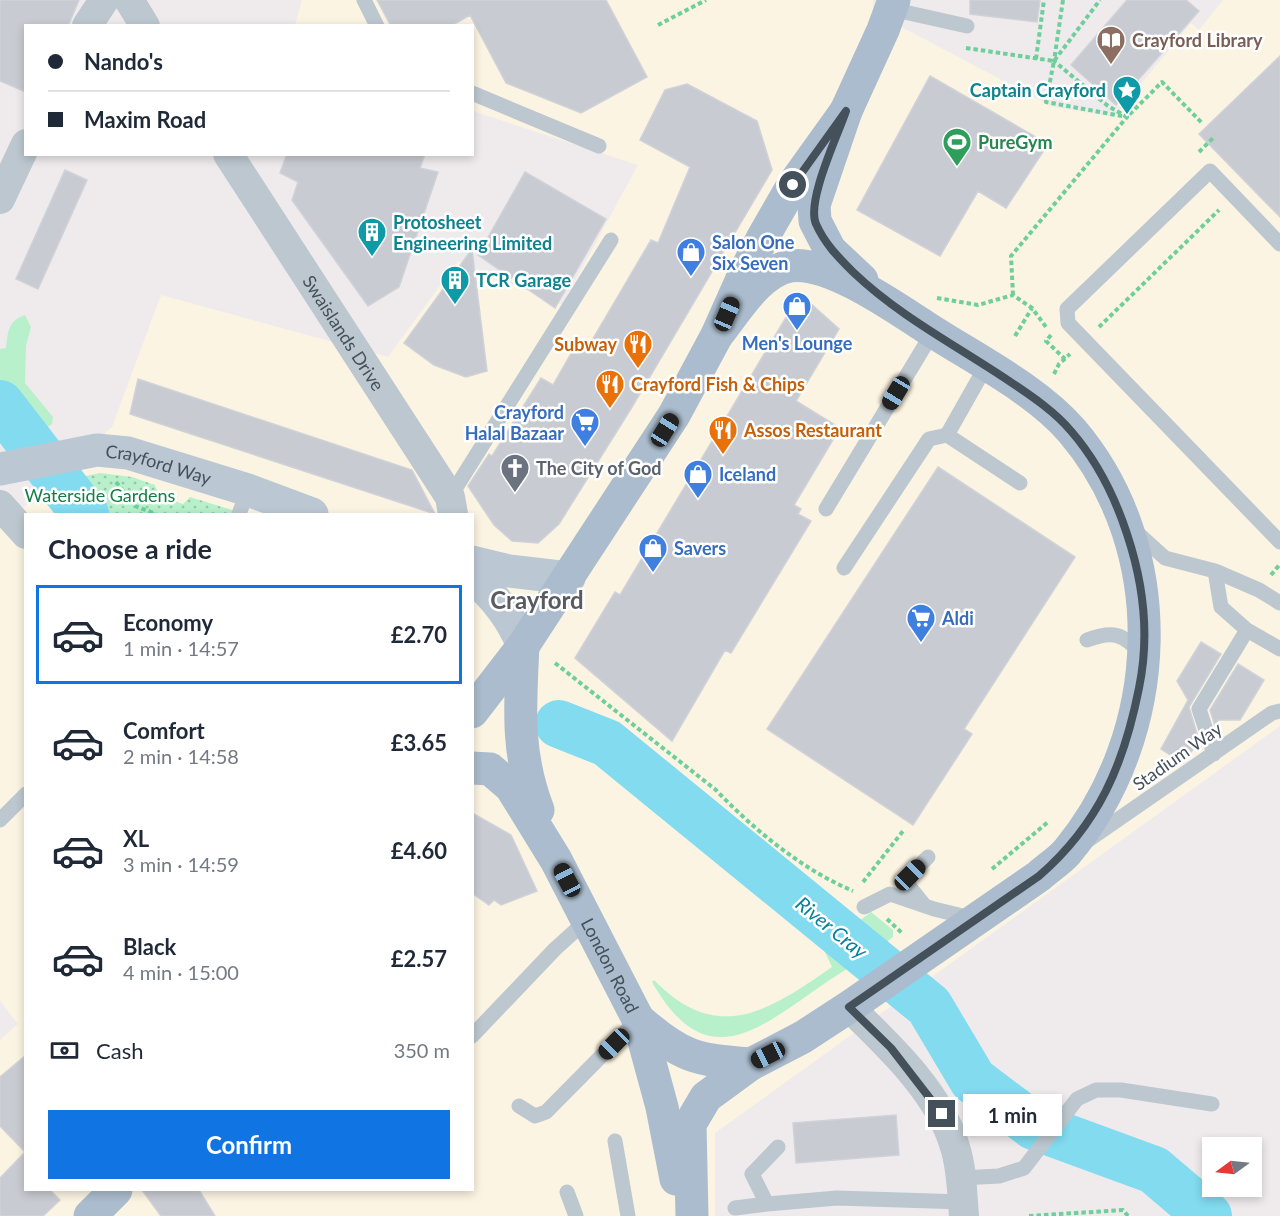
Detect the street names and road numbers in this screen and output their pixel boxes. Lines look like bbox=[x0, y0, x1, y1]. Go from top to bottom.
street label: Swaislands Drive bbox=[298, 271, 389, 395]
street label: Crayford Way bbox=[105, 440, 215, 489]
street label: Stadium Way bbox=[1128, 717, 1226, 795]
street label: London Road bbox=[577, 914, 644, 1017]

